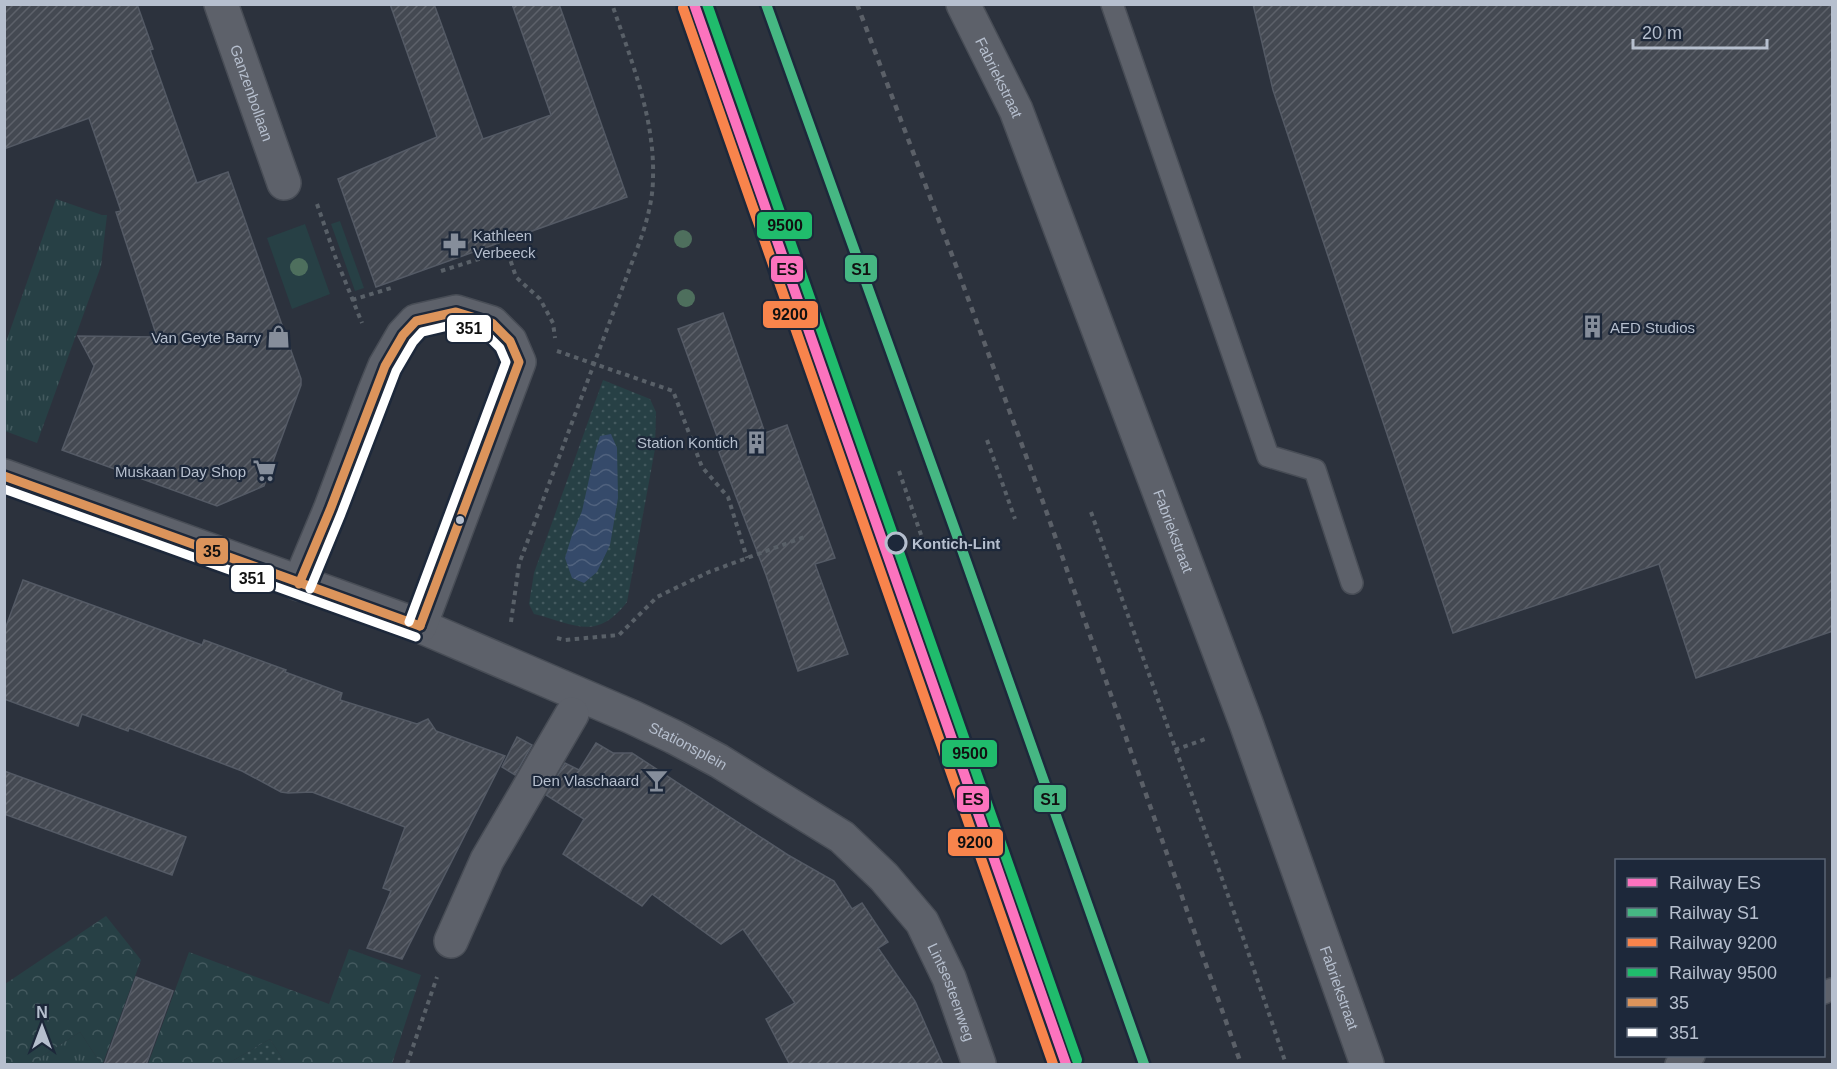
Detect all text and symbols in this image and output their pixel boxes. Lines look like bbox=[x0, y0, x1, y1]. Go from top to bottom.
scale bar bbox=[1633, 12, 1766, 50]
text: 20 m bbox=[1642, 23, 1682, 43]
street label: Fabriekstraat bbox=[972, 34, 1027, 121]
street label: Ganzenbollaan bbox=[227, 42, 277, 143]
line badge: 9500 bbox=[756, 211, 813, 240]
text: 9500 bbox=[767, 217, 803, 234]
place label: Kathleen Verbeeck bbox=[473, 227, 536, 261]
pharmacy icon: Kathleen Verbeeck bbox=[442, 231, 468, 257]
line badge: S1 bbox=[844, 254, 878, 283]
line badge: ES bbox=[770, 255, 804, 283]
text: ES bbox=[776, 261, 798, 278]
text: S1 bbox=[851, 261, 871, 278]
line badge: 9200 bbox=[762, 300, 819, 329]
text: 9200 bbox=[772, 306, 808, 323]
line badge: 351 bbox=[446, 314, 492, 343]
building icon: AED Studios bbox=[1579, 314, 1605, 340]
place label: AED Studios bbox=[1610, 319, 1695, 336]
text: 351 bbox=[456, 320, 482, 337]
shop icon: Van Geyte Barry bbox=[266, 324, 292, 350]
place label: Van Geyte Barry bbox=[151, 329, 261, 346]
building icon: Station Kontich bbox=[743, 429, 769, 455]
place label: Station Kontich bbox=[637, 434, 738, 451]
supermarket icon: Muskaan Day Shop bbox=[251, 458, 277, 484]
place label: Muskaan Day Shop bbox=[115, 463, 246, 480]
street label: Fabriekstraat bbox=[1151, 487, 1198, 576]
unlabelled marker bbox=[454, 514, 466, 526]
marker: Kontich-Lint bbox=[885, 532, 907, 554]
place label: Kontich-Lint bbox=[912, 535, 1000, 552]
line badge: 35 bbox=[195, 537, 229, 565]
text: 35 bbox=[203, 543, 221, 560]
line badge: 351 bbox=[230, 564, 275, 593]
text: 351 bbox=[239, 570, 265, 587]
street label: Stationsplein bbox=[646, 718, 731, 773]
line badge: 9500 bbox=[941, 739, 998, 768]
text: 9500 bbox=[952, 745, 988, 762]
bar icon: Den Vlaschaard bbox=[644, 767, 670, 793]
place label: Den Vlaschaard bbox=[532, 772, 639, 789]
line badge: S1 bbox=[1033, 784, 1067, 813]
line badge: ES bbox=[956, 785, 990, 813]
text: ES bbox=[962, 791, 984, 808]
text: S1 bbox=[1040, 791, 1060, 808]
line badge: 9200 bbox=[947, 828, 1004, 857]
text: 9200 bbox=[957, 834, 993, 851]
legend bbox=[1615, 859, 1825, 1057]
text: Railway ES bbox=[1669, 873, 1761, 893]
text: Railway S1 bbox=[1669, 903, 1759, 923]
text: Railway 9200 bbox=[1669, 933, 1777, 953]
street label: Lintsesteenweg bbox=[925, 940, 979, 1043]
street label: Fabriekstraat bbox=[1317, 943, 1363, 1032]
text: Railway 9500 bbox=[1669, 963, 1777, 983]
text: 35 bbox=[1669, 993, 1689, 1013]
north arrow bbox=[12, 997, 72, 1057]
text: N bbox=[36, 1004, 48, 1021]
text: 351 bbox=[1669, 1023, 1699, 1043]

